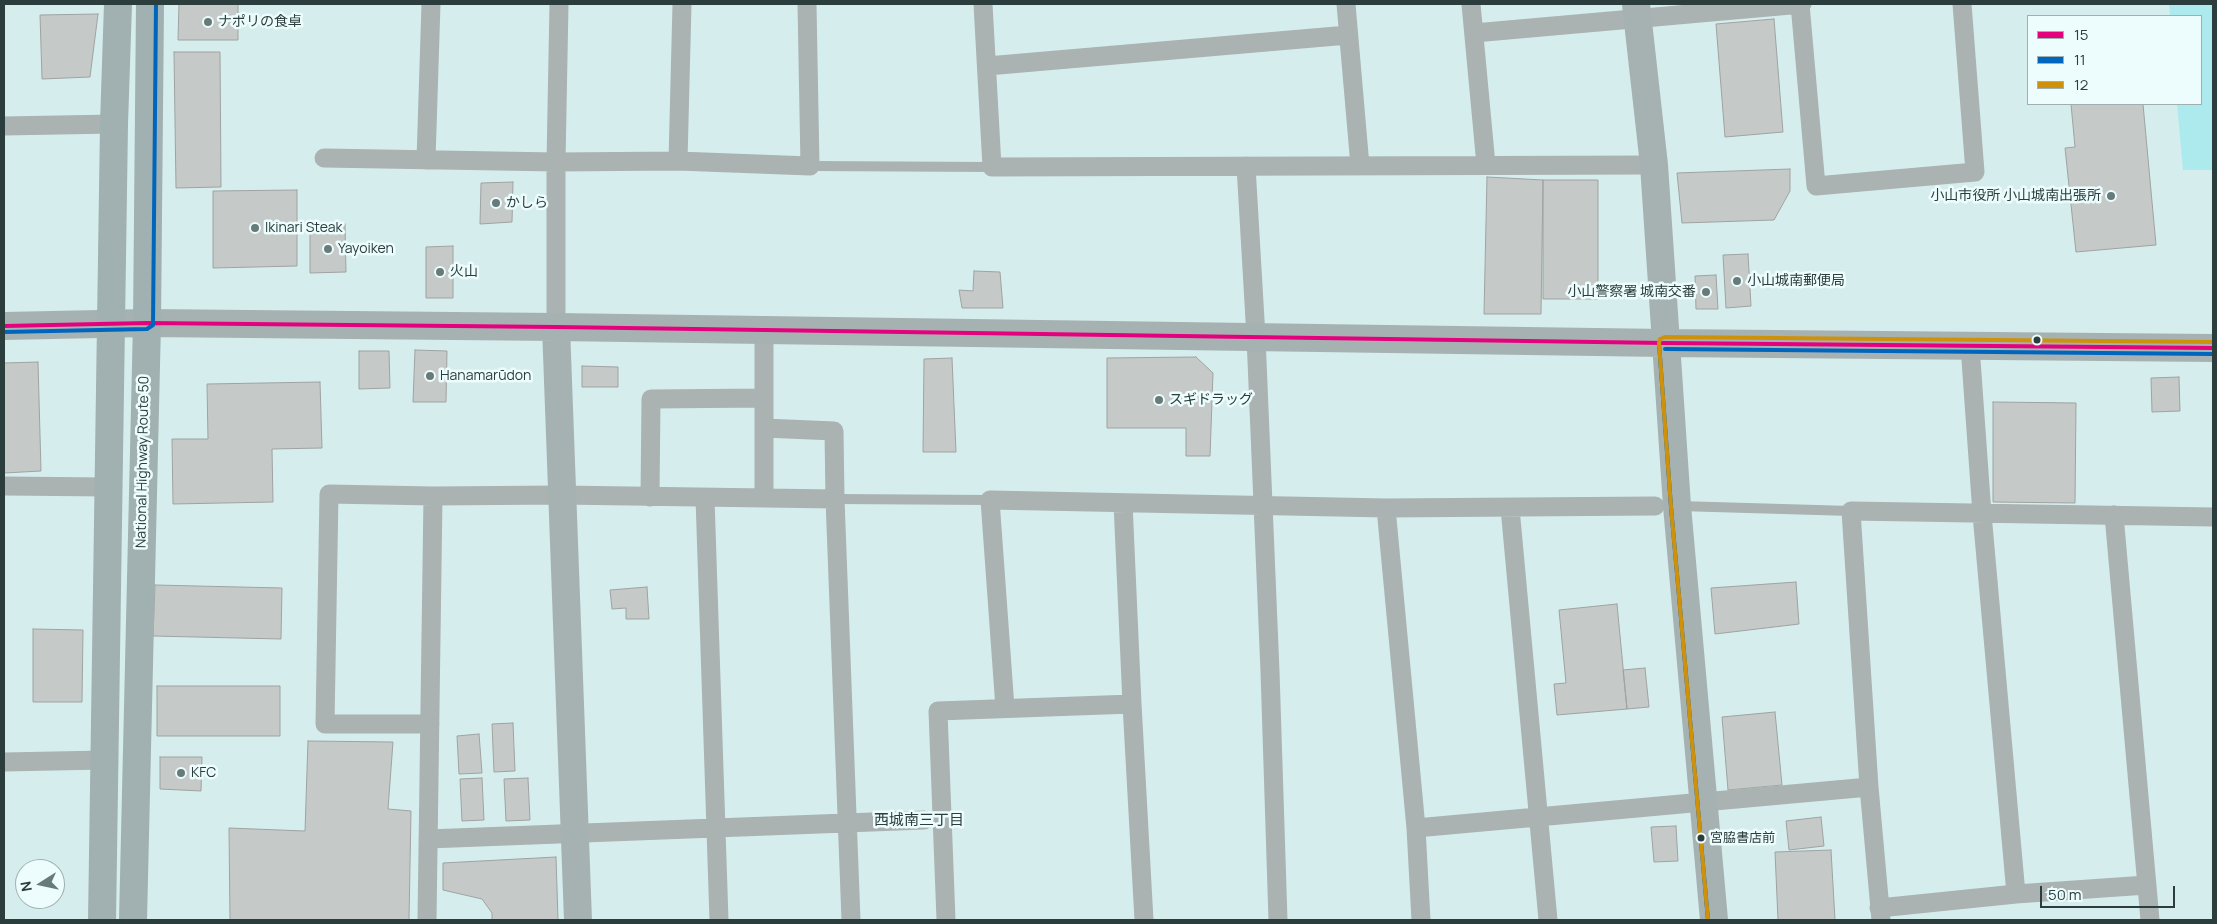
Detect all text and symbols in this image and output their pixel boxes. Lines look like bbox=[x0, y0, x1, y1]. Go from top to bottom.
place label: ナポリの食卓 bbox=[218, 14, 302, 30]
legend bbox=[2027, 15, 2202, 105]
marker: ナポリの食卓 bbox=[202, 16, 214, 28]
text: 15 bbox=[2074, 24, 2089, 45]
text: 11 bbox=[2074, 49, 2086, 70]
text: 12 bbox=[2074, 74, 2088, 95]
place label: 小山市役所 小山城南出張所 bbox=[1930, 188, 2101, 204]
marker: 小山市役所 小山城南出張所 bbox=[2105, 190, 2117, 202]
place label: かしら bbox=[506, 195, 548, 211]
marker: かしら bbox=[490, 197, 502, 209]
place label: Ikinari Steak bbox=[265, 220, 342, 236]
marker: Ikinari Steak bbox=[249, 222, 261, 234]
place label: Yayoiken bbox=[338, 241, 394, 257]
marker: Yayoiken bbox=[322, 243, 334, 255]
place label: 火山 bbox=[450, 264, 478, 280]
marker: 火山 bbox=[434, 266, 446, 278]
place label: 小山城南郵便局 bbox=[1747, 273, 1845, 289]
marker: 小山城南郵便局 bbox=[1731, 275, 1743, 287]
place label: 小山警察署 城南交番 bbox=[1567, 284, 1696, 300]
marker: 小山警察署 城南交番 bbox=[1700, 286, 1712, 298]
unlabelled marker bbox=[2032, 335, 2042, 345]
place label: Hanamarūdon bbox=[440, 368, 531, 384]
marker: Hanamarūdon bbox=[424, 370, 436, 382]
street label: National Highway Route 50 bbox=[133, 376, 153, 548]
place label: スギドラッグ bbox=[1169, 392, 1253, 408]
marker: スギドラッグ bbox=[1153, 394, 1165, 406]
place label: KFC bbox=[191, 765, 216, 781]
marker: KFC bbox=[175, 767, 187, 779]
district label: 西城南三丁目 bbox=[874, 812, 964, 830]
place label: 宮脇書店前 bbox=[1710, 830, 1775, 846]
marker: 宮脇書店前 bbox=[1696, 833, 1706, 843]
north arrow bbox=[15, 859, 65, 909]
scale bar bbox=[2042, 876, 2177, 908]
text: N bbox=[15, 880, 36, 893]
text: 50 m bbox=[2048, 884, 2082, 905]

